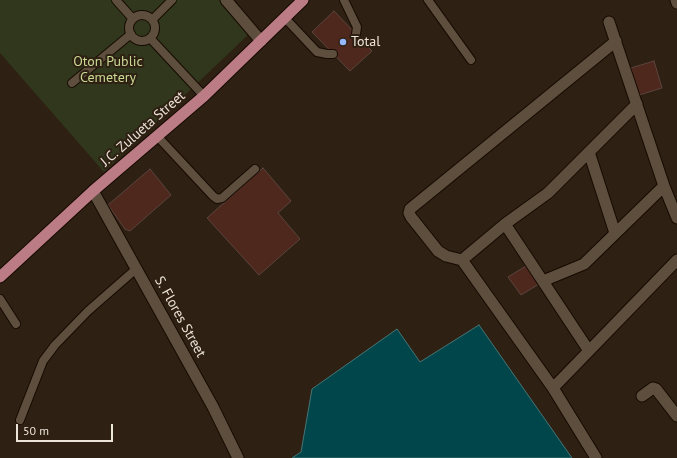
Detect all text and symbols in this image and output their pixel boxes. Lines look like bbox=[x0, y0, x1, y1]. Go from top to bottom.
place label: Total bbox=[351, 34, 380, 50]
marker: Total bbox=[338, 37, 348, 47]
park label: Oton Public Cemetery bbox=[73, 54, 143, 86]
street label: J.C. Zulueta Street bbox=[97, 88, 189, 170]
street label: S. Flores Street bbox=[151, 273, 209, 361]
scale bar bbox=[18, 416, 115, 442]
text: 50 m bbox=[23, 423, 49, 438]

